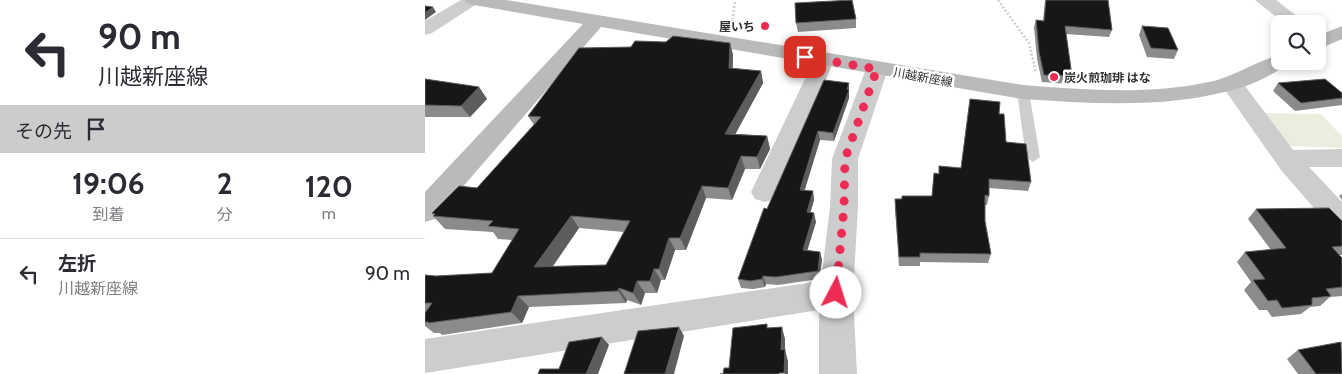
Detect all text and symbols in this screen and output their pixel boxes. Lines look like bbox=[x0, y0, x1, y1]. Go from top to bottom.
text: 90 m bbox=[98, 15, 181, 58]
map controls bbox=[1271, 15, 1326, 70]
button: search bbox=[1271, 15, 1326, 70]
place label: 屋いち bbox=[719, 19, 755, 34]
icon: left bbox=[15, 20, 80, 85]
marker: 屋いち bbox=[759, 20, 771, 32]
pin bbox=[784, 36, 826, 78]
icon: arrive bbox=[791, 43, 819, 71]
text: 川越新座線 bbox=[98, 63, 208, 90]
street label: 川越新座線 bbox=[892, 64, 954, 90]
place label: 炭火煎珈琲 はな bbox=[1064, 70, 1151, 85]
marker: 炭火煎珈琲 はな bbox=[1048, 71, 1060, 83]
icon: arrive bbox=[82, 115, 110, 143]
text: その先 bbox=[15, 120, 72, 143]
text: 19:06 bbox=[72, 165, 145, 202]
text: 2 bbox=[217, 165, 233, 202]
text: 120 bbox=[305, 168, 353, 205]
text: m bbox=[322, 204, 336, 223]
text: 到着 bbox=[92, 205, 124, 224]
text: 分 bbox=[217, 205, 233, 224]
text: 左折 bbox=[58, 252, 96, 275]
icon: left bbox=[15, 260, 43, 288]
text: 90 m bbox=[365, 262, 410, 285]
position arrow bbox=[809, 266, 861, 318]
text: 川越新座線 bbox=[58, 279, 138, 298]

